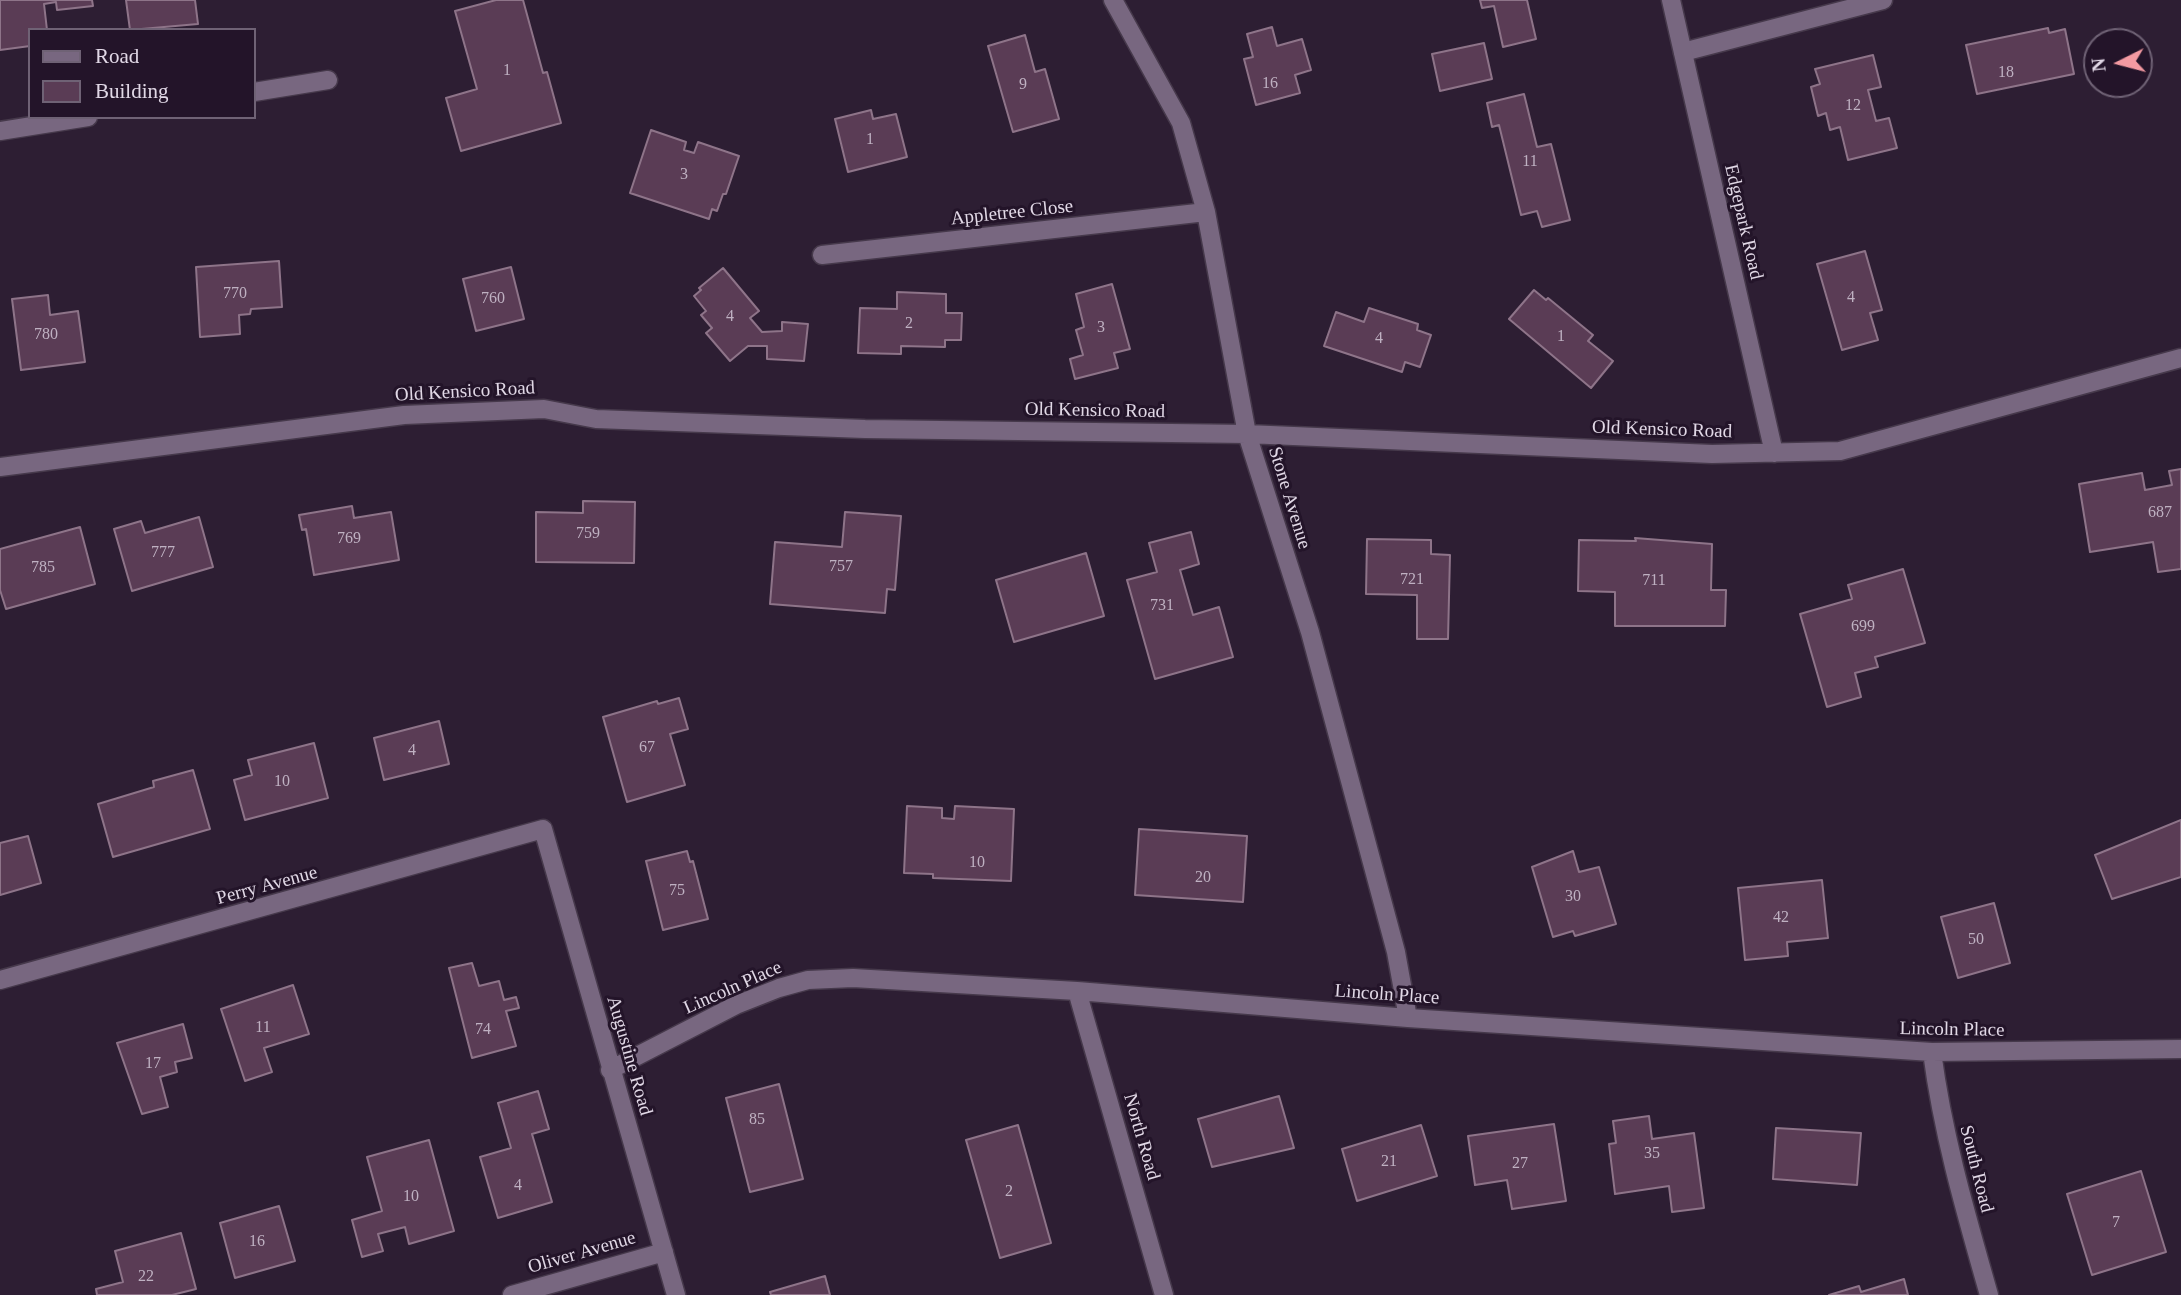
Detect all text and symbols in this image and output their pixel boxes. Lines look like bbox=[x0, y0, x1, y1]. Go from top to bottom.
legend bbox=[28, 28, 256, 119]
north arrow bbox=[2083, 28, 2153, 98]
text: Road bbox=[95, 44, 139, 68]
text: N bbox=[2087, 57, 2110, 73]
house number: 1 bbox=[503, 61, 511, 81]
house number: 18 bbox=[1998, 63, 2014, 83]
house number: 16 bbox=[1262, 74, 1278, 94]
house number: 9 bbox=[1019, 75, 1027, 95]
text: Building bbox=[95, 79, 169, 103]
house number: 12 bbox=[1845, 96, 1861, 116]
house number: 1 bbox=[866, 130, 874, 150]
house number: 11 bbox=[1522, 152, 1538, 172]
street label: Edgepark Road bbox=[1719, 162, 1767, 282]
house number: 3 bbox=[680, 165, 688, 185]
street label: Appletree Close bbox=[950, 195, 1074, 231]
house number: 770 bbox=[223, 284, 247, 304]
house number: 4 bbox=[1847, 288, 1855, 308]
house number: 760 bbox=[481, 289, 505, 309]
house number: 4 bbox=[726, 307, 734, 327]
house number: 2 bbox=[905, 314, 913, 334]
house number: 3 bbox=[1097, 318, 1105, 338]
house number: 780 bbox=[34, 325, 58, 345]
house number: 1 bbox=[1557, 327, 1565, 347]
house number: 4 bbox=[1375, 329, 1383, 349]
street label: Old Kensico Road bbox=[394, 377, 536, 407]
street label: Old Kensico Road bbox=[1025, 398, 1165, 424]
street label: Old Kensico Road bbox=[1591, 416, 1733, 444]
street label: Stone Avenue bbox=[1263, 444, 1315, 552]
house number: 687 bbox=[2148, 503, 2172, 523]
house number: 759 bbox=[576, 524, 600, 544]
house number: 769 bbox=[337, 529, 361, 549]
house number: 777 bbox=[151, 543, 175, 563]
house number: 757 bbox=[829, 557, 853, 577]
house number: 785 bbox=[31, 558, 55, 578]
house number: 721 bbox=[1400, 570, 1424, 590]
house number: 711 bbox=[1642, 571, 1666, 591]
house number: 731 bbox=[1150, 596, 1174, 616]
house number: 699 bbox=[1851, 617, 1875, 637]
house number: 67 bbox=[639, 738, 655, 758]
house number: 4 bbox=[408, 741, 416, 761]
house number: 10 bbox=[274, 772, 290, 792]
house number: 10 bbox=[969, 853, 985, 873]
street label: Perry Avenue bbox=[214, 862, 320, 910]
house number: 20 bbox=[1195, 868, 1211, 888]
house number: 75 bbox=[669, 881, 685, 901]
house number: 30 bbox=[1565, 887, 1581, 907]
house number: 42 bbox=[1773, 908, 1789, 928]
house number: 50 bbox=[1968, 930, 1984, 950]
street label: Lincoln Place bbox=[680, 956, 786, 1020]
street label: Lincoln Place bbox=[1334, 980, 1440, 1010]
street label: Augustine Road bbox=[601, 994, 657, 1118]
house number: 11 bbox=[255, 1018, 271, 1038]
street label: Lincoln Place bbox=[1899, 1018, 2005, 1042]
house number: 74 bbox=[475, 1020, 491, 1040]
house number: 17 bbox=[145, 1054, 161, 1074]
street label: North Road bbox=[1118, 1091, 1164, 1183]
house number: 85 bbox=[749, 1110, 765, 1130]
street label: South Road bbox=[1954, 1123, 1998, 1215]
house number: 35 bbox=[1644, 1144, 1660, 1164]
house number: 21 bbox=[1381, 1152, 1397, 1172]
house number: 27 bbox=[1512, 1154, 1528, 1174]
house number: 4 bbox=[514, 1176, 522, 1196]
house number: 2 bbox=[1005, 1182, 1013, 1202]
house number: 10 bbox=[403, 1187, 419, 1207]
house number: 7 bbox=[2112, 1213, 2120, 1233]
street label: Oliver Avenue bbox=[526, 1227, 638, 1279]
house number: 16 bbox=[249, 1232, 265, 1252]
house number: 22 bbox=[138, 1267, 154, 1287]

